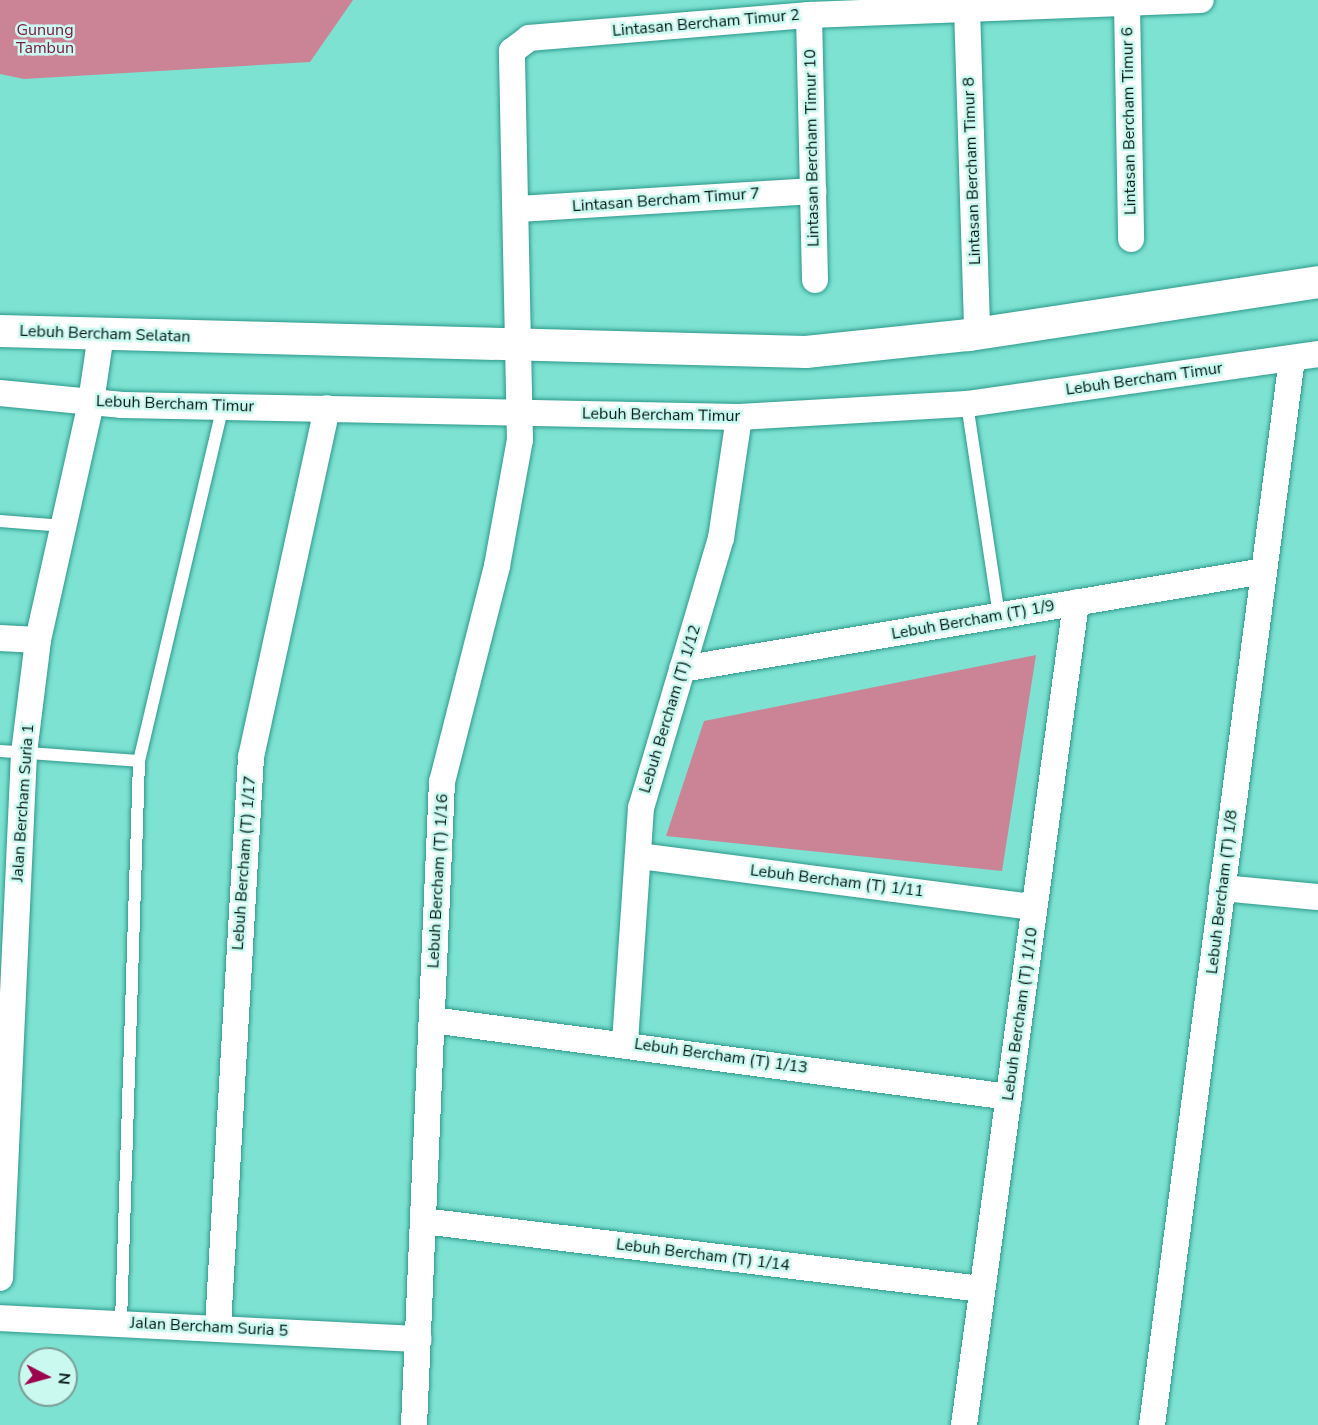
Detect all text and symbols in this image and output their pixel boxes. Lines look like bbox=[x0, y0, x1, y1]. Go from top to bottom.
street label: Lintasan Bercham Timur 2 bbox=[611, 5, 801, 41]
park label: Gunung Tambun bbox=[16, 20, 74, 58]
street label: Lintasan Bercham Timur 6 bbox=[1118, 27, 1140, 215]
street label: Lintasan Bercham Timur 10 bbox=[801, 49, 823, 247]
street label: Lintasan Bercham Timur 8 bbox=[959, 77, 985, 265]
street label: Lintasan Bercham Timur 7 bbox=[571, 184, 761, 216]
street label: Lebuh Bercham Selatan bbox=[19, 321, 191, 347]
street label: Lebuh Bercham Timur bbox=[1064, 358, 1224, 400]
street label: Lebuh Bercham Timur bbox=[96, 392, 254, 416]
street label: Lebuh Bercham Timur bbox=[582, 404, 740, 426]
street label: Lebuh Bercham (T) 1/9 bbox=[890, 596, 1056, 644]
street label: Lebuh Bercham (T) 1/12 bbox=[635, 623, 705, 795]
street label: Jalan Bercham Suria 1 bbox=[8, 723, 38, 883]
street label: Lebuh Bercham (T) 1/17 bbox=[228, 775, 260, 951]
street label: Lebuh Bercham (T) 1/16 bbox=[424, 793, 452, 969]
street label: Lebuh Bercham (T) 1/8 bbox=[1202, 809, 1242, 975]
street label: Lebuh Bercham (T) 1/11 bbox=[749, 861, 925, 901]
street label: Lebuh Bercham (T) 1/10 bbox=[998, 926, 1042, 1102]
street label: Lebuh Bercham (T) 1/13 bbox=[633, 1034, 809, 1078]
street label: Lebuh Bercham (T) 1/14 bbox=[615, 1235, 791, 1275]
street label: Jalan Bercham Suria 5 bbox=[129, 1313, 289, 1341]
north arrow bbox=[18, 1347, 78, 1407]
text: N bbox=[52, 1372, 75, 1386]

